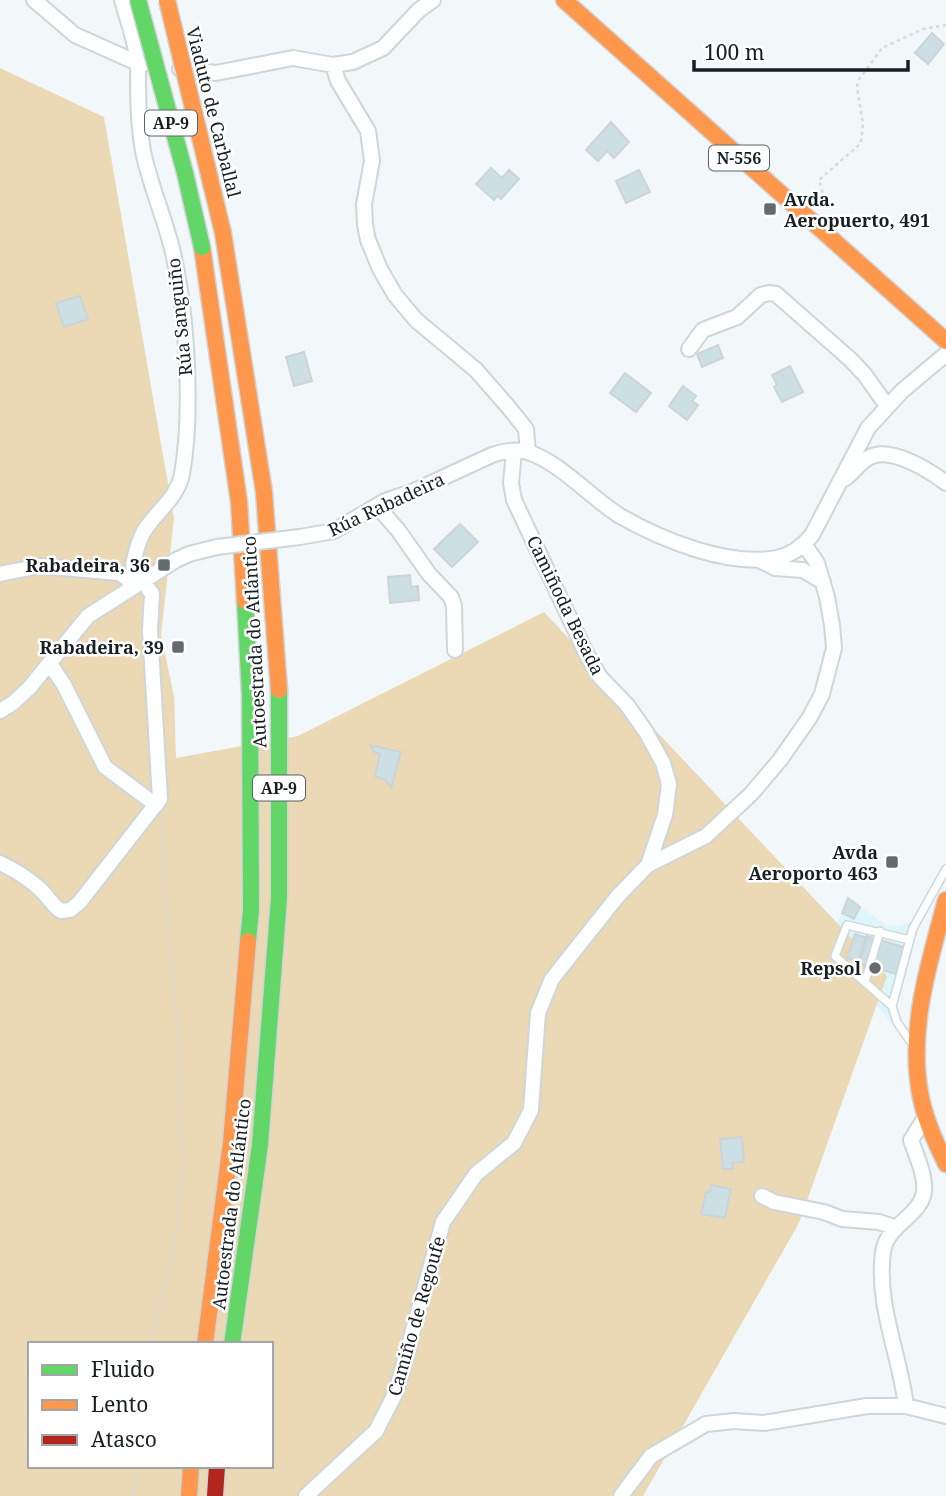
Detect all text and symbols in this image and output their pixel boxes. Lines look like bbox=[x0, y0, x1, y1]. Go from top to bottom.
street label: Viaduto de Carballal bbox=[181, 24, 247, 200]
scale bar bbox=[694, 28, 908, 72]
text: 100 m bbox=[704, 38, 765, 66]
road number: AP-9 bbox=[145, 111, 197, 136]
road number: N-556 bbox=[709, 146, 769, 170]
place label: Avda. Aeropuerto, 491 bbox=[784, 187, 930, 232]
marker: Avda. Aeropuerto, 491 bbox=[762, 201, 778, 217]
street label: Rúa Sanguiño bbox=[161, 257, 197, 377]
street label: Rúa Rabadeira bbox=[324, 467, 448, 541]
street label: Camiñoda Besada bbox=[522, 531, 610, 679]
street label: Autoestrada do Atlántico bbox=[236, 535, 272, 749]
place label: Rabadeira, 36 bbox=[25, 553, 150, 577]
marker: Rabadeira, 36 bbox=[156, 557, 172, 573]
place label: Rabadeira, 39 bbox=[39, 635, 164, 659]
marker: Rabadeira, 39 bbox=[170, 639, 186, 655]
road number: AP-9 bbox=[253, 776, 305, 800]
place label: Avda Aeroporto 463 bbox=[748, 840, 878, 885]
marker: Avda Aeroporto 463 bbox=[884, 854, 900, 870]
place label: Repsol bbox=[800, 956, 862, 980]
marker: Repsol bbox=[867, 960, 883, 976]
street label: Autoestrada do Atlántico bbox=[206, 1097, 256, 1311]
street label: Camiño de Regoufe bbox=[382, 1233, 450, 1399]
legend bbox=[28, 1342, 273, 1468]
text: Fluido bbox=[91, 1355, 155, 1383]
text: Lento bbox=[91, 1390, 148, 1418]
text: Atasco bbox=[91, 1425, 157, 1453]

